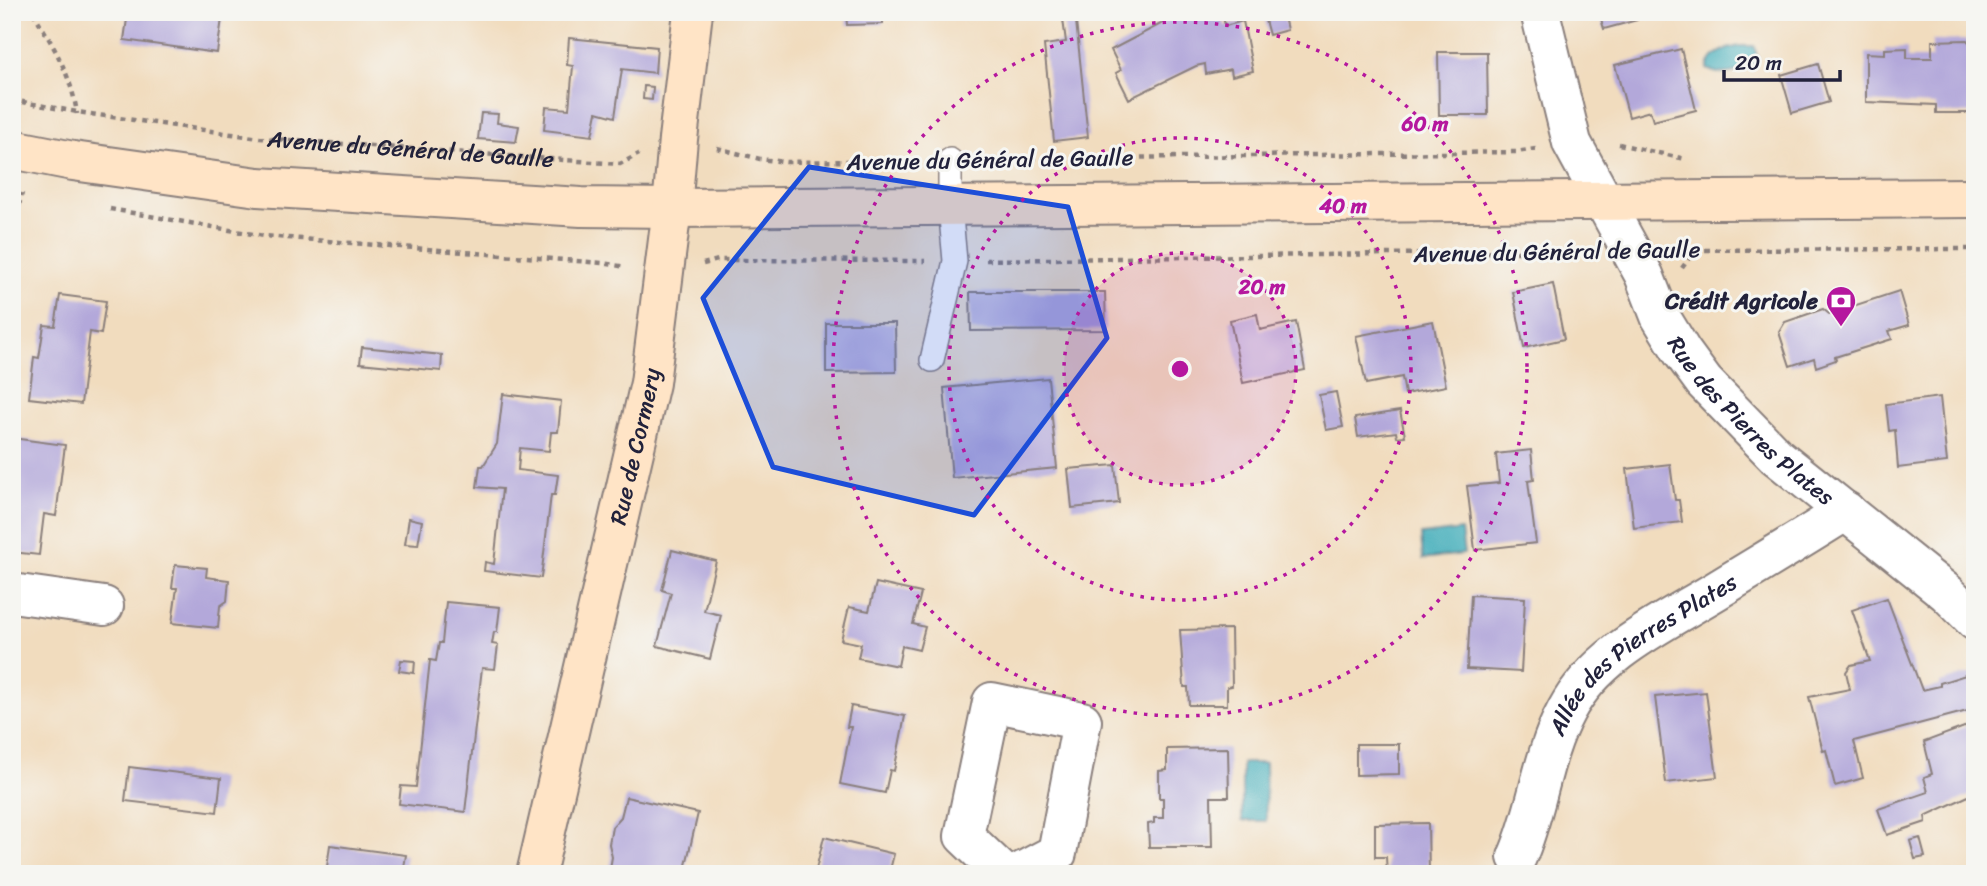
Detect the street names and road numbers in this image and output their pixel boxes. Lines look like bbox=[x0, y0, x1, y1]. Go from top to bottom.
street label: Avenue du Général de Gaulle bbox=[265, 118, 555, 180]
street label: Avenue du Général de Gaulle bbox=[845, 137, 1134, 183]
street label: Avenue du Général de Gaulle bbox=[1412, 229, 1701, 275]
street label: Rue des Pierres Plates bbox=[1656, 328, 1844, 516]
street label: Rue de Cormery bbox=[597, 366, 672, 529]
street label: Allée des Pierres Plates bbox=[1536, 562, 1746, 743]

